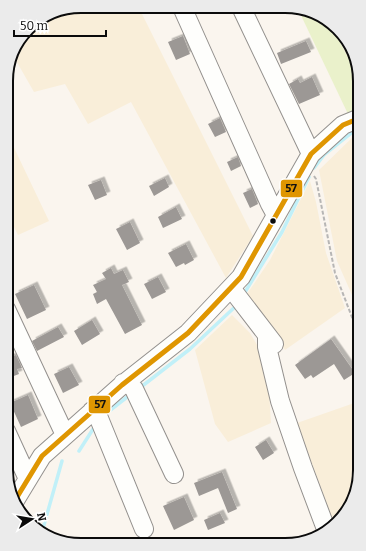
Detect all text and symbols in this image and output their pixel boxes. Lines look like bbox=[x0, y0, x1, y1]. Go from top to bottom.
scale bar bbox=[14, 12, 106, 38]
text: 50 m bbox=[20, 19, 49, 33]
line badge: 57 bbox=[280, 179, 303, 198]
text: 57 bbox=[285, 182, 297, 195]
unlabelled marker bbox=[268, 216, 278, 226]
line badge: 57 bbox=[88, 395, 111, 414]
text: 57 bbox=[94, 398, 106, 411]
north arrow bbox=[12, 499, 52, 539]
text: N bbox=[34, 512, 49, 523]

